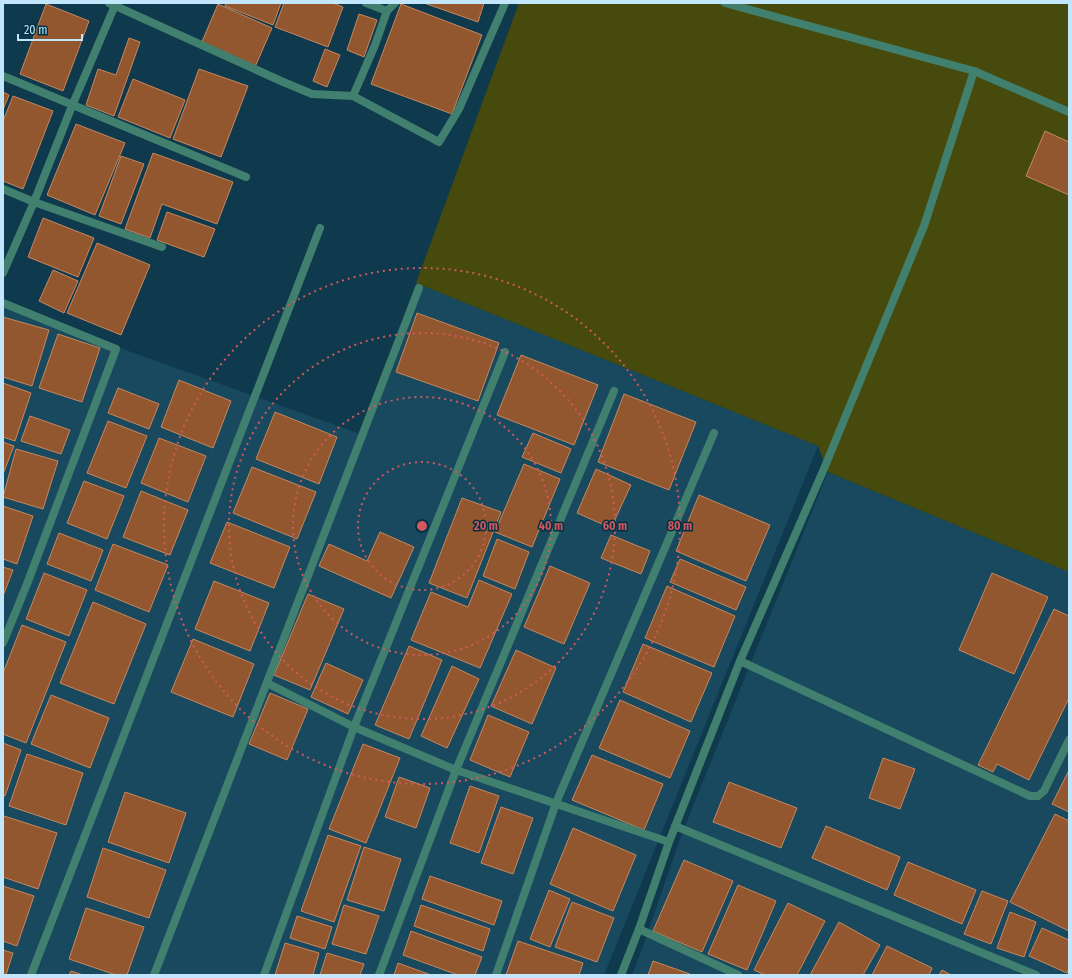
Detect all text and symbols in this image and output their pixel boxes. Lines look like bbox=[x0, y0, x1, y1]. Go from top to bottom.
scale bar bbox=[18, 16, 82, 42]
text: 20 m bbox=[24, 23, 48, 37]
centre of rings bbox=[415, 519, 429, 533]
text: 20 m bbox=[473, 519, 498, 533]
text: 40 m bbox=[539, 519, 563, 533]
text: 60 m bbox=[603, 519, 627, 533]
text: 80 m bbox=[668, 519, 692, 533]

